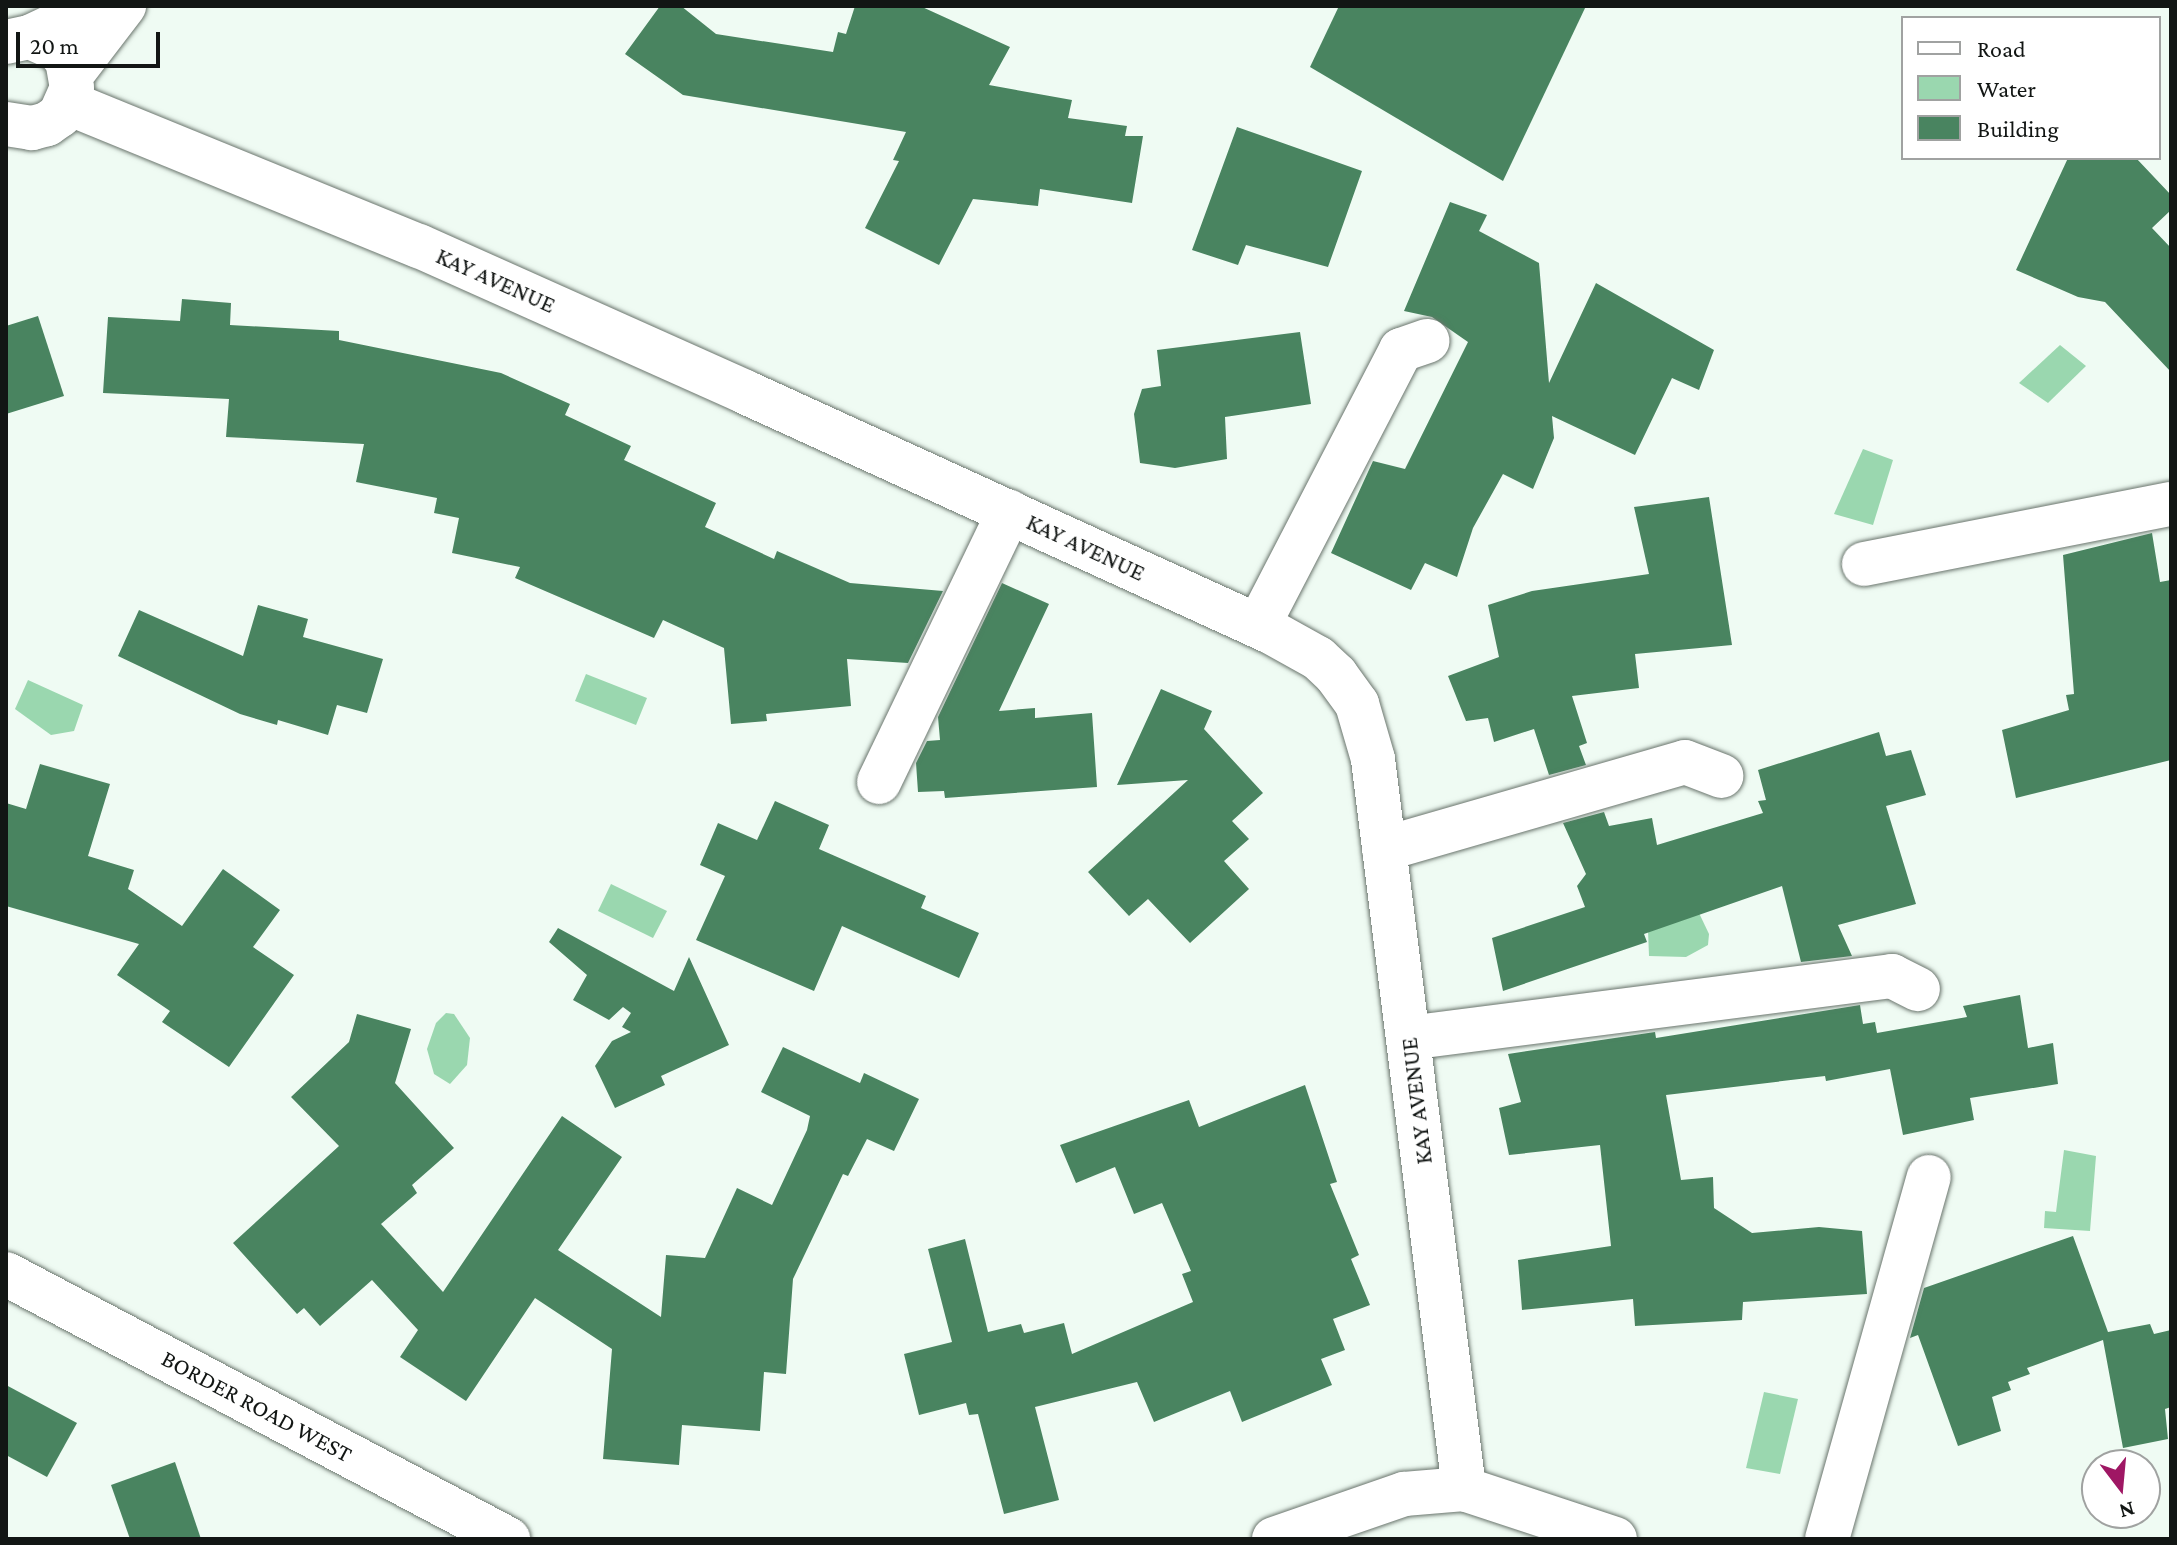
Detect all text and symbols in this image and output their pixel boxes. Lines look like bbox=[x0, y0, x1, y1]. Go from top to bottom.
scale bar bbox=[20, 16, 164, 66]
legend bbox=[1901, 16, 2161, 160]
text: 20 m bbox=[30, 32, 79, 59]
text: Road bbox=[1977, 35, 2026, 62]
text: Water bbox=[1977, 75, 2036, 102]
text: Building bbox=[1977, 115, 2059, 142]
street label: KAY AVENUE bbox=[432, 241, 560, 319]
street label: KAY AVENUE bbox=[1022, 507, 1150, 587]
street label: KAY AVENUE bbox=[1394, 1036, 1438, 1166]
street label: BORDER ROAD WEST bbox=[157, 1344, 357, 1468]
north arrow bbox=[2081, 1449, 2161, 1529]
text: N bbox=[2117, 1497, 2138, 1525]

